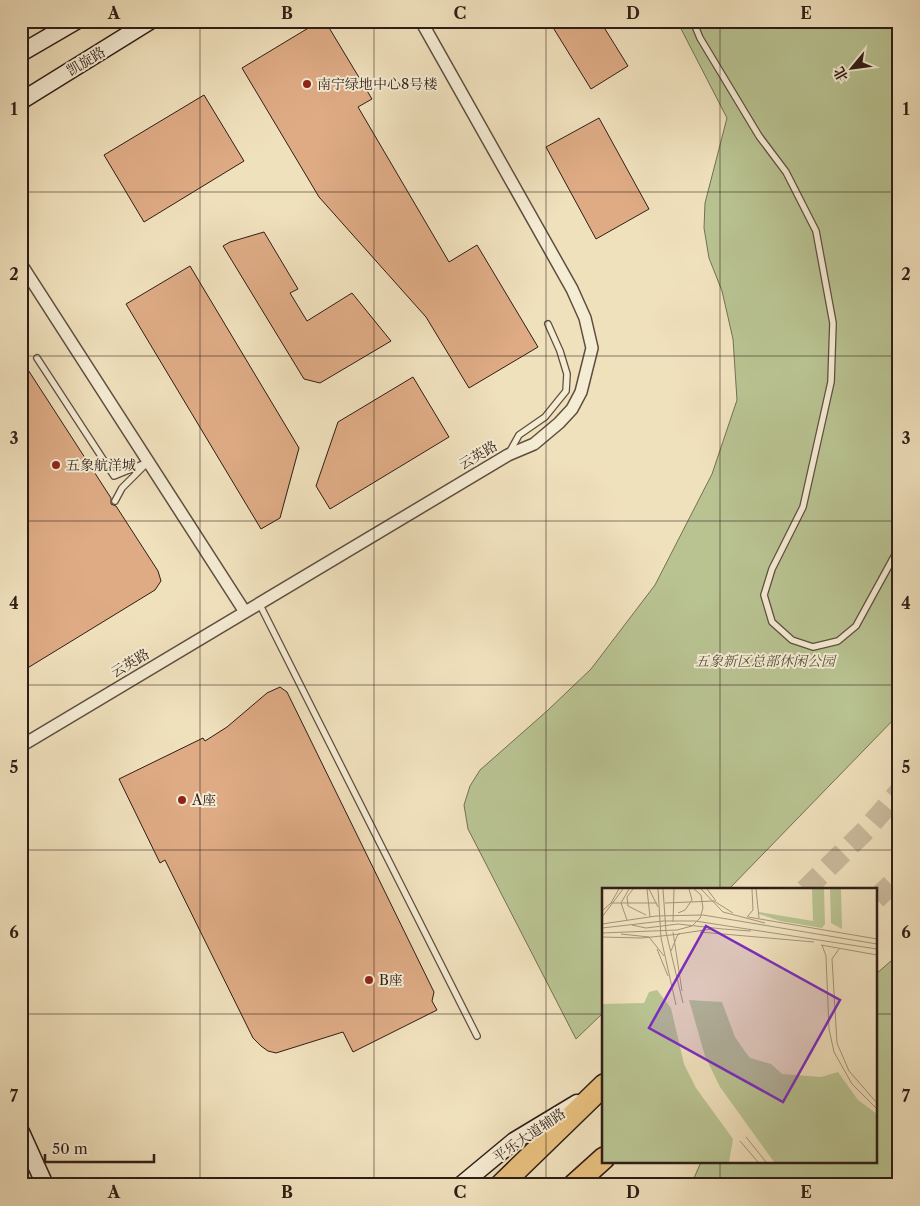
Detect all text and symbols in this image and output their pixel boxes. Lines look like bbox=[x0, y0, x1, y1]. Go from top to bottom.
text: A bbox=[107, 3, 121, 23]
text: B bbox=[281, 3, 293, 23]
text: C bbox=[454, 3, 466, 23]
text: D bbox=[626, 3, 640, 23]
text: E bbox=[800, 3, 812, 23]
street label: 凯旋路 bbox=[63, 42, 109, 80]
north arrow bbox=[828, 42, 878, 92]
text: 北 bbox=[829, 64, 852, 85]
place label: 南宁绿地中心8号楼 bbox=[317, 75, 437, 93]
marker: 南宁绿地中心8号楼 bbox=[301, 78, 313, 90]
text: 1 bbox=[10, 99, 18, 119]
text: 1 bbox=[902, 99, 910, 119]
text: 2 bbox=[9, 264, 19, 284]
text: 2 bbox=[901, 264, 911, 284]
text: 3 bbox=[9, 428, 19, 448]
text: 3 bbox=[901, 428, 911, 448]
street label: 云英路 bbox=[455, 436, 501, 474]
place label: 五象航洋城 bbox=[66, 456, 136, 474]
marker: 五象航洋城 bbox=[50, 459, 62, 471]
text: 4 bbox=[9, 593, 19, 613]
text: 4 bbox=[901, 593, 911, 613]
street label: 云英路 bbox=[107, 644, 153, 682]
park label: 五象新区总部休闲公园 bbox=[695, 652, 837, 670]
text: 5 bbox=[10, 757, 19, 777]
text: 5 bbox=[902, 757, 911, 777]
place label: A座 bbox=[191, 791, 216, 809]
marker: A座 bbox=[176, 794, 188, 806]
inset map bbox=[602, 888, 878, 1164]
text: 6 bbox=[9, 922, 19, 942]
text: 6 bbox=[901, 922, 911, 942]
place label: B座 bbox=[379, 971, 403, 989]
marker: B座 bbox=[363, 974, 375, 986]
text: 7 bbox=[10, 1086, 19, 1106]
text: 7 bbox=[902, 1086, 911, 1106]
street label: 平乐大道辅路 bbox=[489, 1104, 569, 1166]
scale bar bbox=[45, 1131, 154, 1163]
text: 50 m bbox=[52, 1139, 88, 1158]
text: A bbox=[107, 1182, 121, 1202]
text: B bbox=[281, 1182, 293, 1202]
text: C bbox=[454, 1182, 466, 1202]
text: D bbox=[626, 1182, 640, 1202]
text: E bbox=[800, 1182, 812, 1202]

